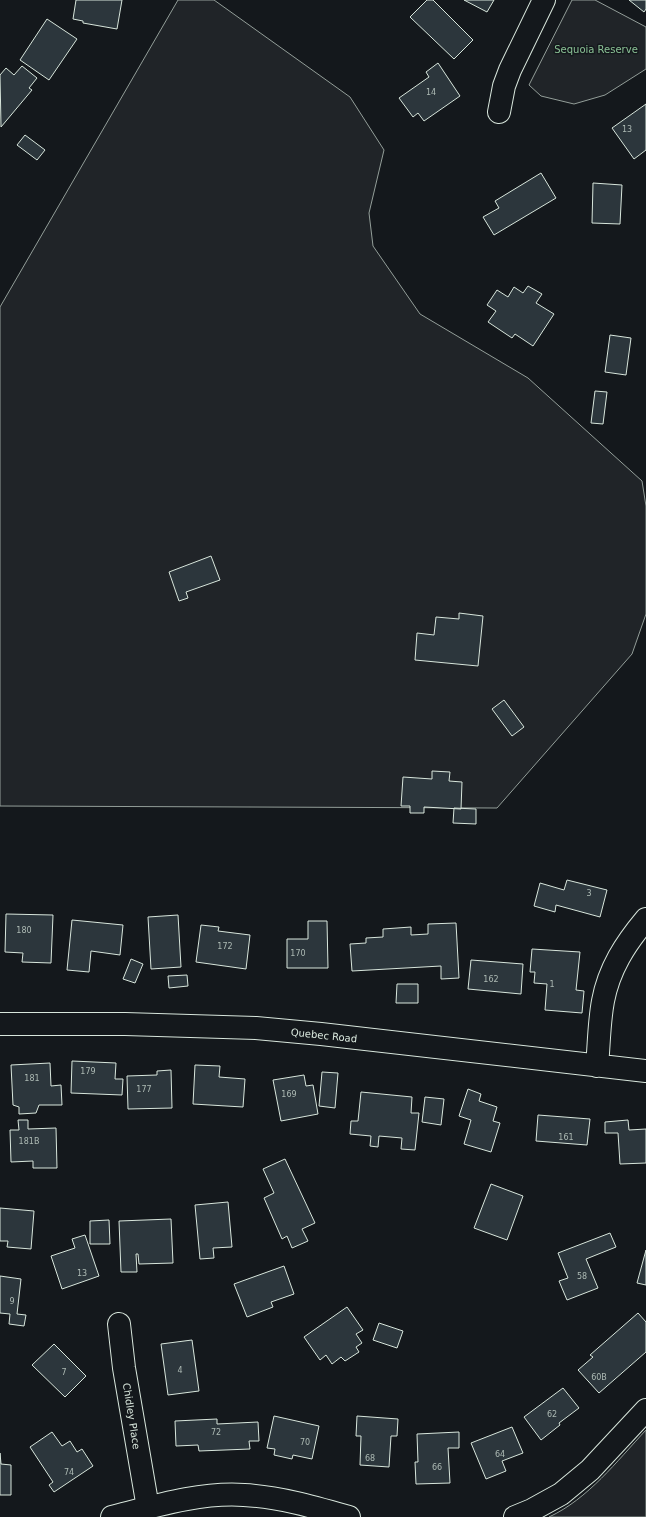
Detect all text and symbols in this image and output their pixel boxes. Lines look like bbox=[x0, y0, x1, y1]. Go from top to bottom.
park label: Sequoia Reserve bbox=[554, 44, 638, 55]
house number: 14 bbox=[426, 88, 436, 97]
house number: 13 bbox=[622, 125, 632, 134]
house number: 3 bbox=[586, 889, 592, 898]
house number: 180 bbox=[16, 926, 32, 935]
house number: 172 bbox=[217, 942, 233, 951]
house number: 170 bbox=[290, 949, 306, 958]
house number: 162 bbox=[483, 975, 499, 984]
house number: 1 bbox=[549, 980, 555, 989]
street label: Quebec Road bbox=[290, 1027, 358, 1044]
house number: 179 bbox=[80, 1067, 96, 1076]
house number: 181 bbox=[24, 1074, 40, 1083]
house number: 177 bbox=[136, 1085, 152, 1094]
house number: 169 bbox=[281, 1090, 297, 1099]
house number: 161 bbox=[558, 1133, 574, 1142]
house number: 181B bbox=[19, 1137, 39, 1146]
house number: 13 bbox=[77, 1269, 87, 1278]
house number: 58 bbox=[577, 1272, 587, 1281]
house number: 9 bbox=[9, 1297, 15, 1306]
house number: 4 bbox=[177, 1366, 183, 1375]
house number: 7 bbox=[61, 1368, 67, 1377]
house number: 60B bbox=[591, 1373, 607, 1382]
street label: Chidley Place bbox=[121, 1382, 142, 1450]
house number: 62 bbox=[547, 1410, 557, 1419]
house number: 72 bbox=[211, 1428, 221, 1437]
house number: 70 bbox=[300, 1438, 310, 1447]
house number: 64 bbox=[495, 1450, 505, 1459]
house number: 68 bbox=[365, 1454, 375, 1463]
house number: 66 bbox=[432, 1463, 442, 1472]
house number: 74 bbox=[64, 1468, 74, 1477]

